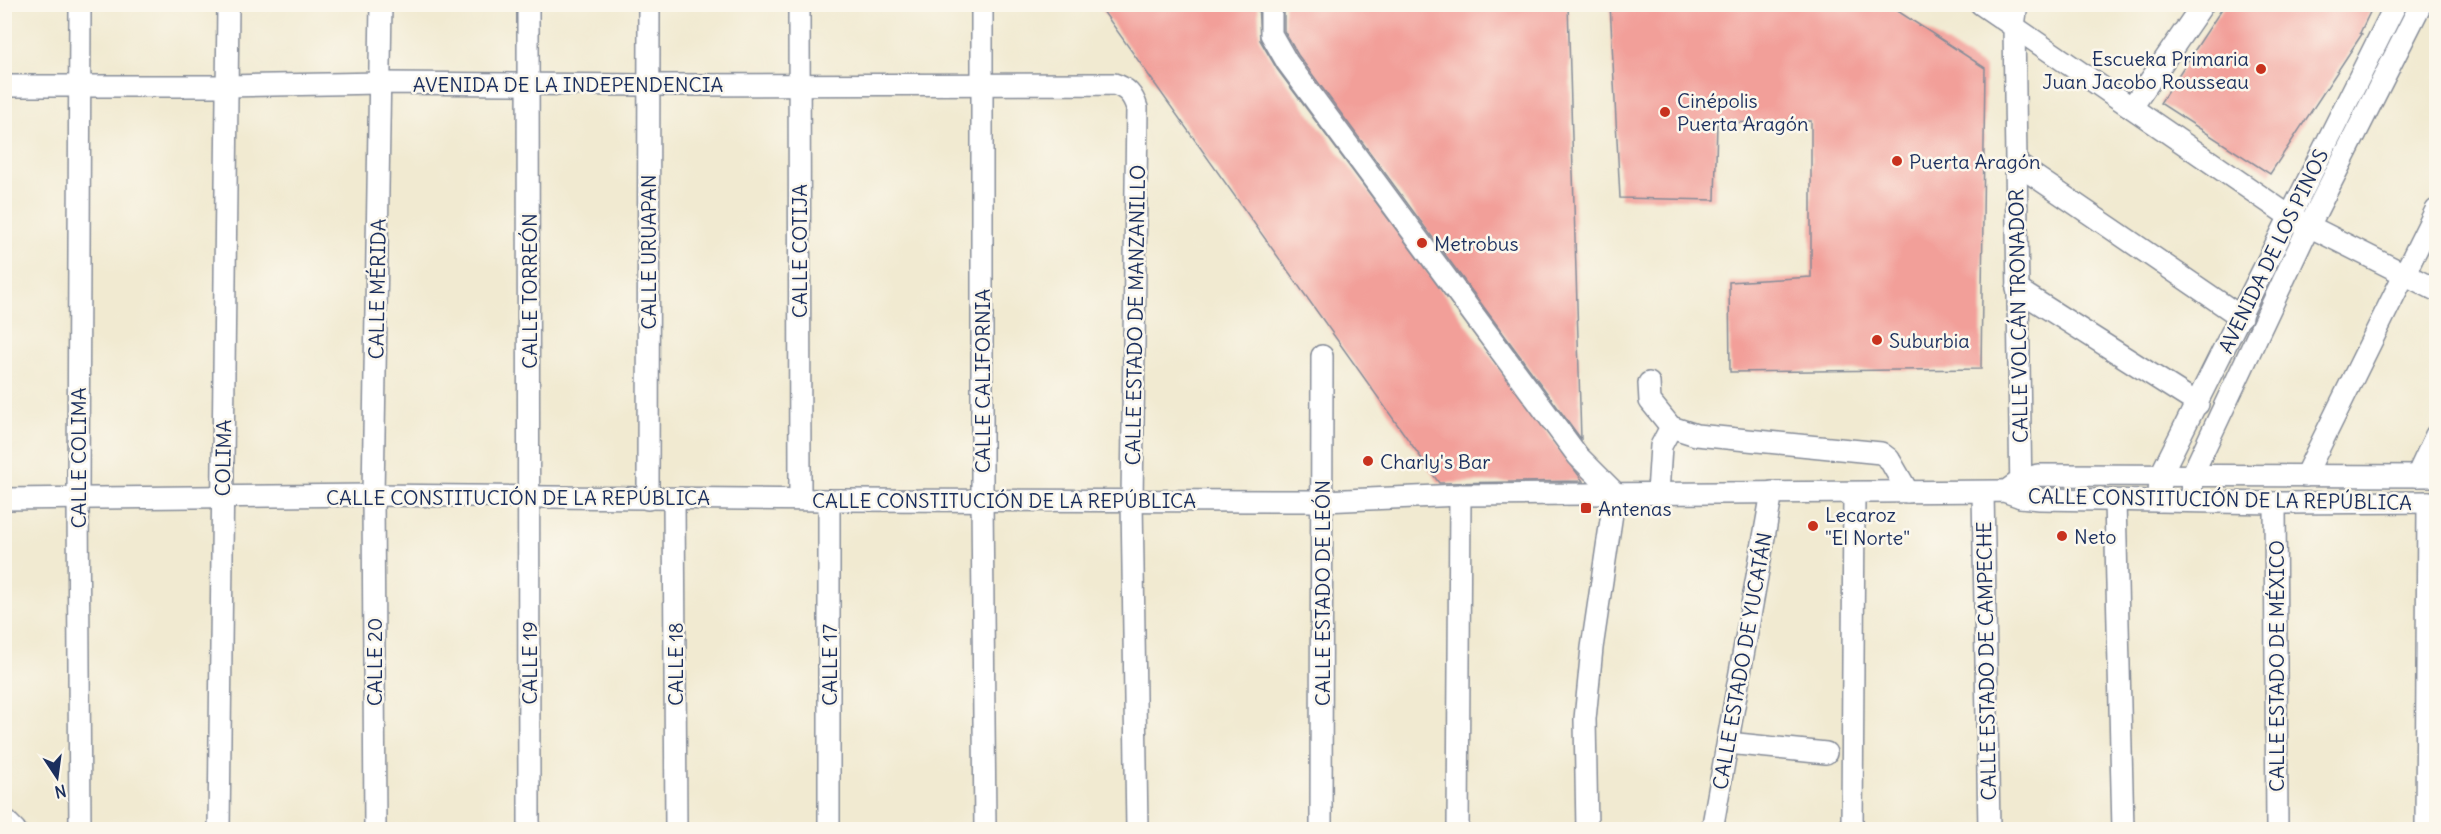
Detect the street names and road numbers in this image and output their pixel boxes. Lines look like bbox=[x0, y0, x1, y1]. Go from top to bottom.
street label: AVENIDA DE LA INDEPENDENCIA bbox=[413, 72, 723, 97]
street label: AVENIDA DE LOS PINOS bbox=[2213, 145, 2333, 357]
street label: CALLE ESTADO DE MANZANILLO bbox=[1120, 164, 1150, 466]
street label: CALLE URUAPAN bbox=[636, 174, 661, 330]
street label: CALLE COTIJA bbox=[787, 184, 812, 318]
street label: CALLE VOLCÁN TRONADOR bbox=[2003, 188, 2033, 443]
street label: CALLE TORREÓN bbox=[517, 213, 542, 369]
street label: CALLE MÉRIDA bbox=[363, 218, 391, 360]
street label: CALLE CALIFORNIA bbox=[970, 289, 995, 473]
street label: CALLE COLIMA bbox=[66, 387, 91, 529]
street label: COLIMA bbox=[210, 419, 236, 497]
street label: CALLE ESTADO DE LEÓN bbox=[1310, 480, 1335, 706]
street label: CALLE CONSTITUCIÓN DE LA REPÚBLICA bbox=[2028, 483, 2412, 515]
street label: CALLE CONSTITUCIÓN DE LA REPÚBLICA bbox=[326, 485, 710, 510]
street label: CALLE CONSTITUCIÓN DE LA REPÚBLICA bbox=[812, 488, 1196, 513]
street label: CALLE ESTADO DE CAMPECHE bbox=[1971, 521, 2001, 801]
street label: CALLE ESTADO DE YUCATÁN bbox=[1707, 530, 1777, 792]
street label: CALLE ESTADO DE MÉXICO bbox=[2264, 540, 2289, 792]
street label: CALLE 20 bbox=[362, 618, 387, 706]
street label: CALLE 19 bbox=[517, 621, 542, 705]
street label: CALLE 18 bbox=[663, 622, 688, 706]
street label: CALLE 17 bbox=[817, 624, 842, 706]

